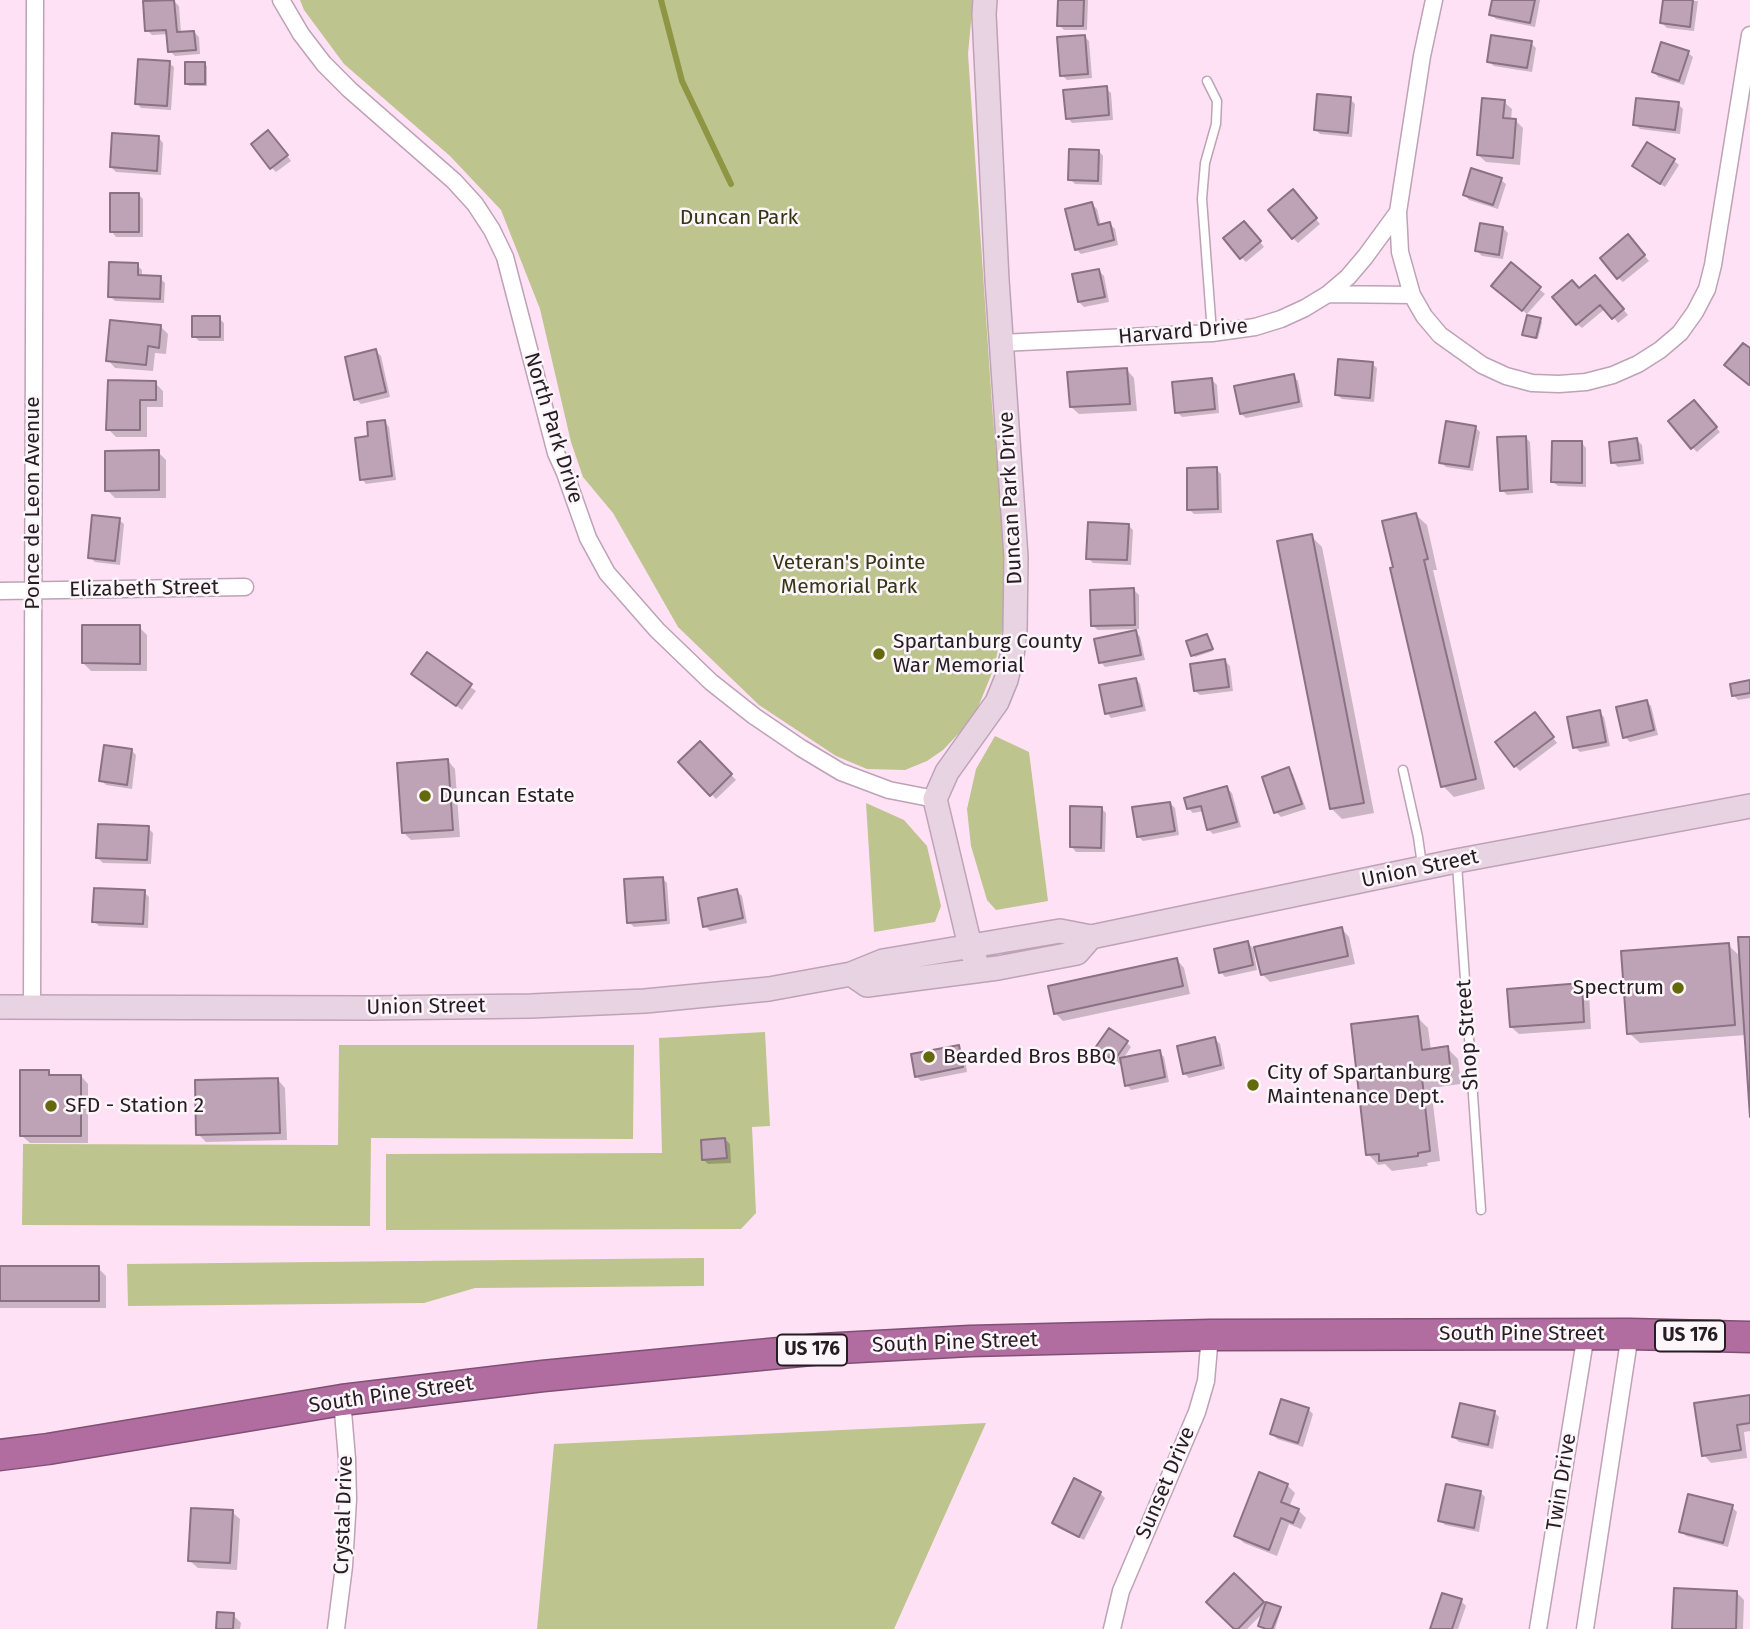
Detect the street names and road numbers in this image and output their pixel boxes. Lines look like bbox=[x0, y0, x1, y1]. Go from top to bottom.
street label: Harvard Drive bbox=[1117, 314, 1249, 350]
street label: North Park Drive bbox=[518, 350, 588, 506]
street label: Ponce de Leon Avenue bbox=[20, 396, 46, 610]
street label: Duncan Park Drive bbox=[994, 411, 1028, 585]
street label: Elizabeth Street bbox=[69, 575, 219, 603]
street label: Union Street bbox=[1359, 844, 1481, 894]
street label: Shop Street bbox=[1452, 979, 1484, 1091]
street label: Union Street bbox=[366, 993, 486, 1021]
road number: US 176 bbox=[1655, 1320, 1725, 1352]
street label: South Pine Street bbox=[1439, 1321, 1605, 1347]
street label: South Pine Street bbox=[872, 1328, 1038, 1358]
road number: US 176 bbox=[777, 1334, 847, 1366]
street label: South Pine Street bbox=[307, 1371, 475, 1419]
street label: Sunset Drive bbox=[1131, 1423, 1201, 1543]
street label: Twin Drive bbox=[1542, 1431, 1582, 1533]
street label: Crystal Drive bbox=[329, 1455, 359, 1575]

